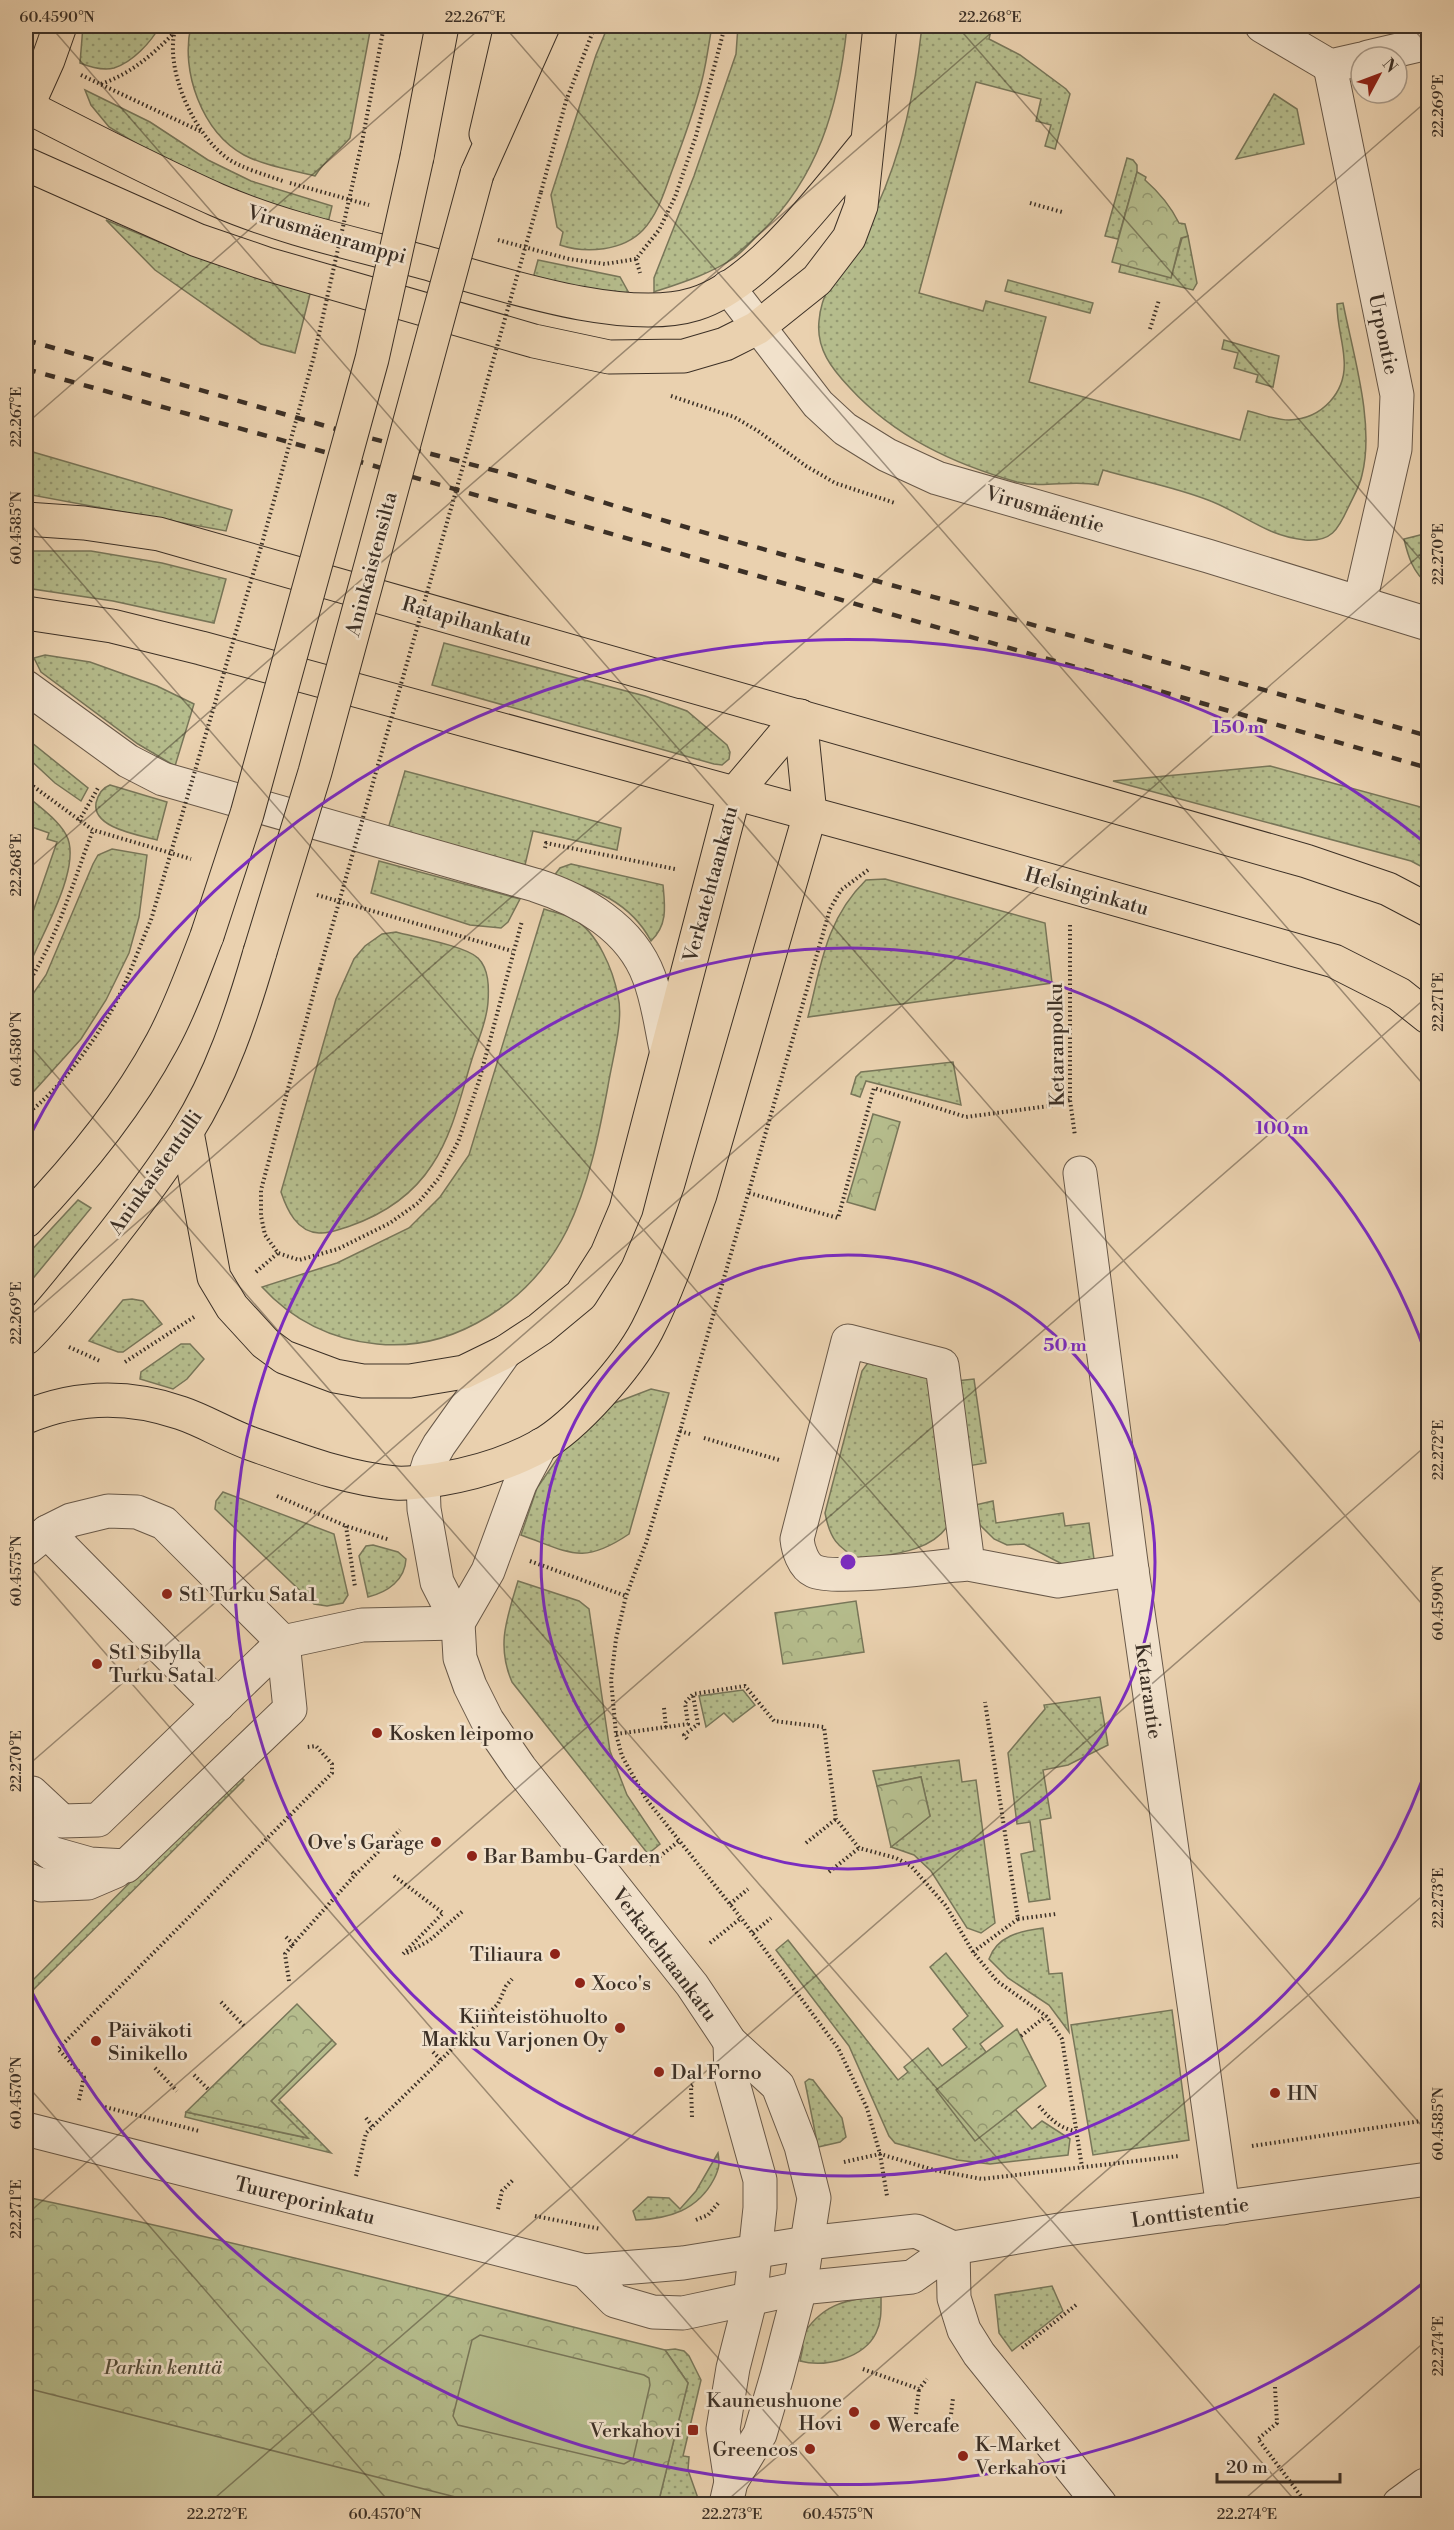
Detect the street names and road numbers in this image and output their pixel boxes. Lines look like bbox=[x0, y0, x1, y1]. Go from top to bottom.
street label: Virusmäenramppi bbox=[243, 200, 410, 270]
street label: Urpontie bbox=[1362, 292, 1403, 377]
street label: Virusmäentie bbox=[981, 481, 1107, 539]
street label: Aninkaistensilta bbox=[341, 489, 404, 640]
street label: Ratapihankatu bbox=[399, 592, 535, 653]
street label: Verkatehtaankatu bbox=[678, 803, 744, 966]
street label: Helsinginkatu bbox=[1022, 863, 1152, 922]
street label: Ketaranpolku bbox=[1044, 982, 1071, 1107]
street label: Aninkaistentulli bbox=[103, 1105, 209, 1241]
street label: Ketarantie bbox=[1128, 1642, 1167, 1741]
street label: Verkatehtaankatu bbox=[605, 1882, 722, 2027]
street label: Tuureporinkatu bbox=[232, 2172, 378, 2231]
street label: Lonttistentie bbox=[1130, 2193, 1251, 2234]

